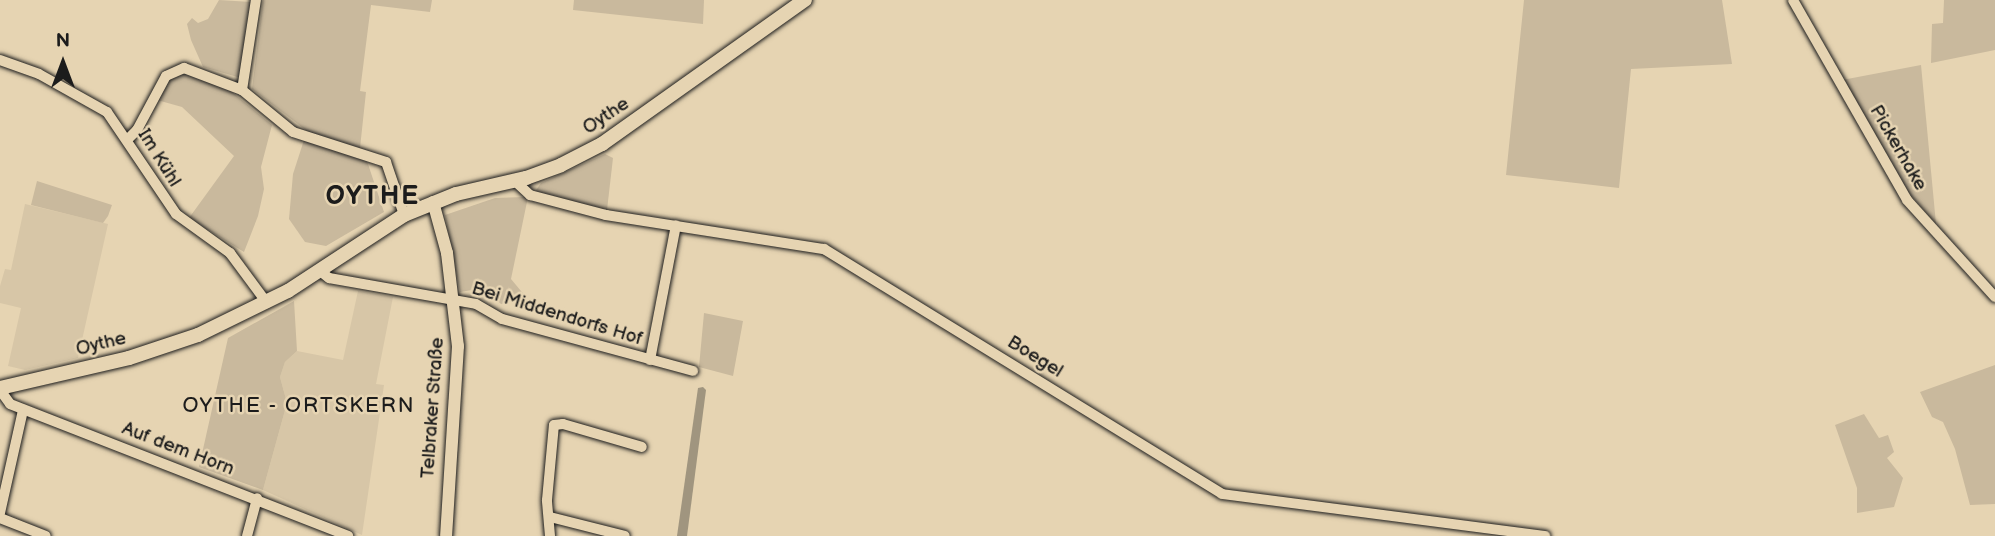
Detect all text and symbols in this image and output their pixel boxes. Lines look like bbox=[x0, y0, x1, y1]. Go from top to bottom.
north arrow bbox=[28, 28, 98, 98]
text: N bbox=[56, 30, 70, 53]
street label: Oythe bbox=[579, 93, 633, 139]
street label: Pickerhake bbox=[1864, 101, 1932, 195]
street label: Im Kühl bbox=[132, 125, 186, 191]
district label: OYTHE bbox=[326, 181, 420, 213]
street label: Bei Middendorfs Hof bbox=[469, 277, 645, 351]
street label: Oythe bbox=[74, 327, 128, 361]
street label: Boegel bbox=[1003, 331, 1067, 383]
street label: Telbraker Straße bbox=[417, 337, 449, 479]
district label: OYTHE - ORTSKERN bbox=[184, 393, 414, 419]
street label: Auf dem Horn bbox=[119, 417, 237, 481]

